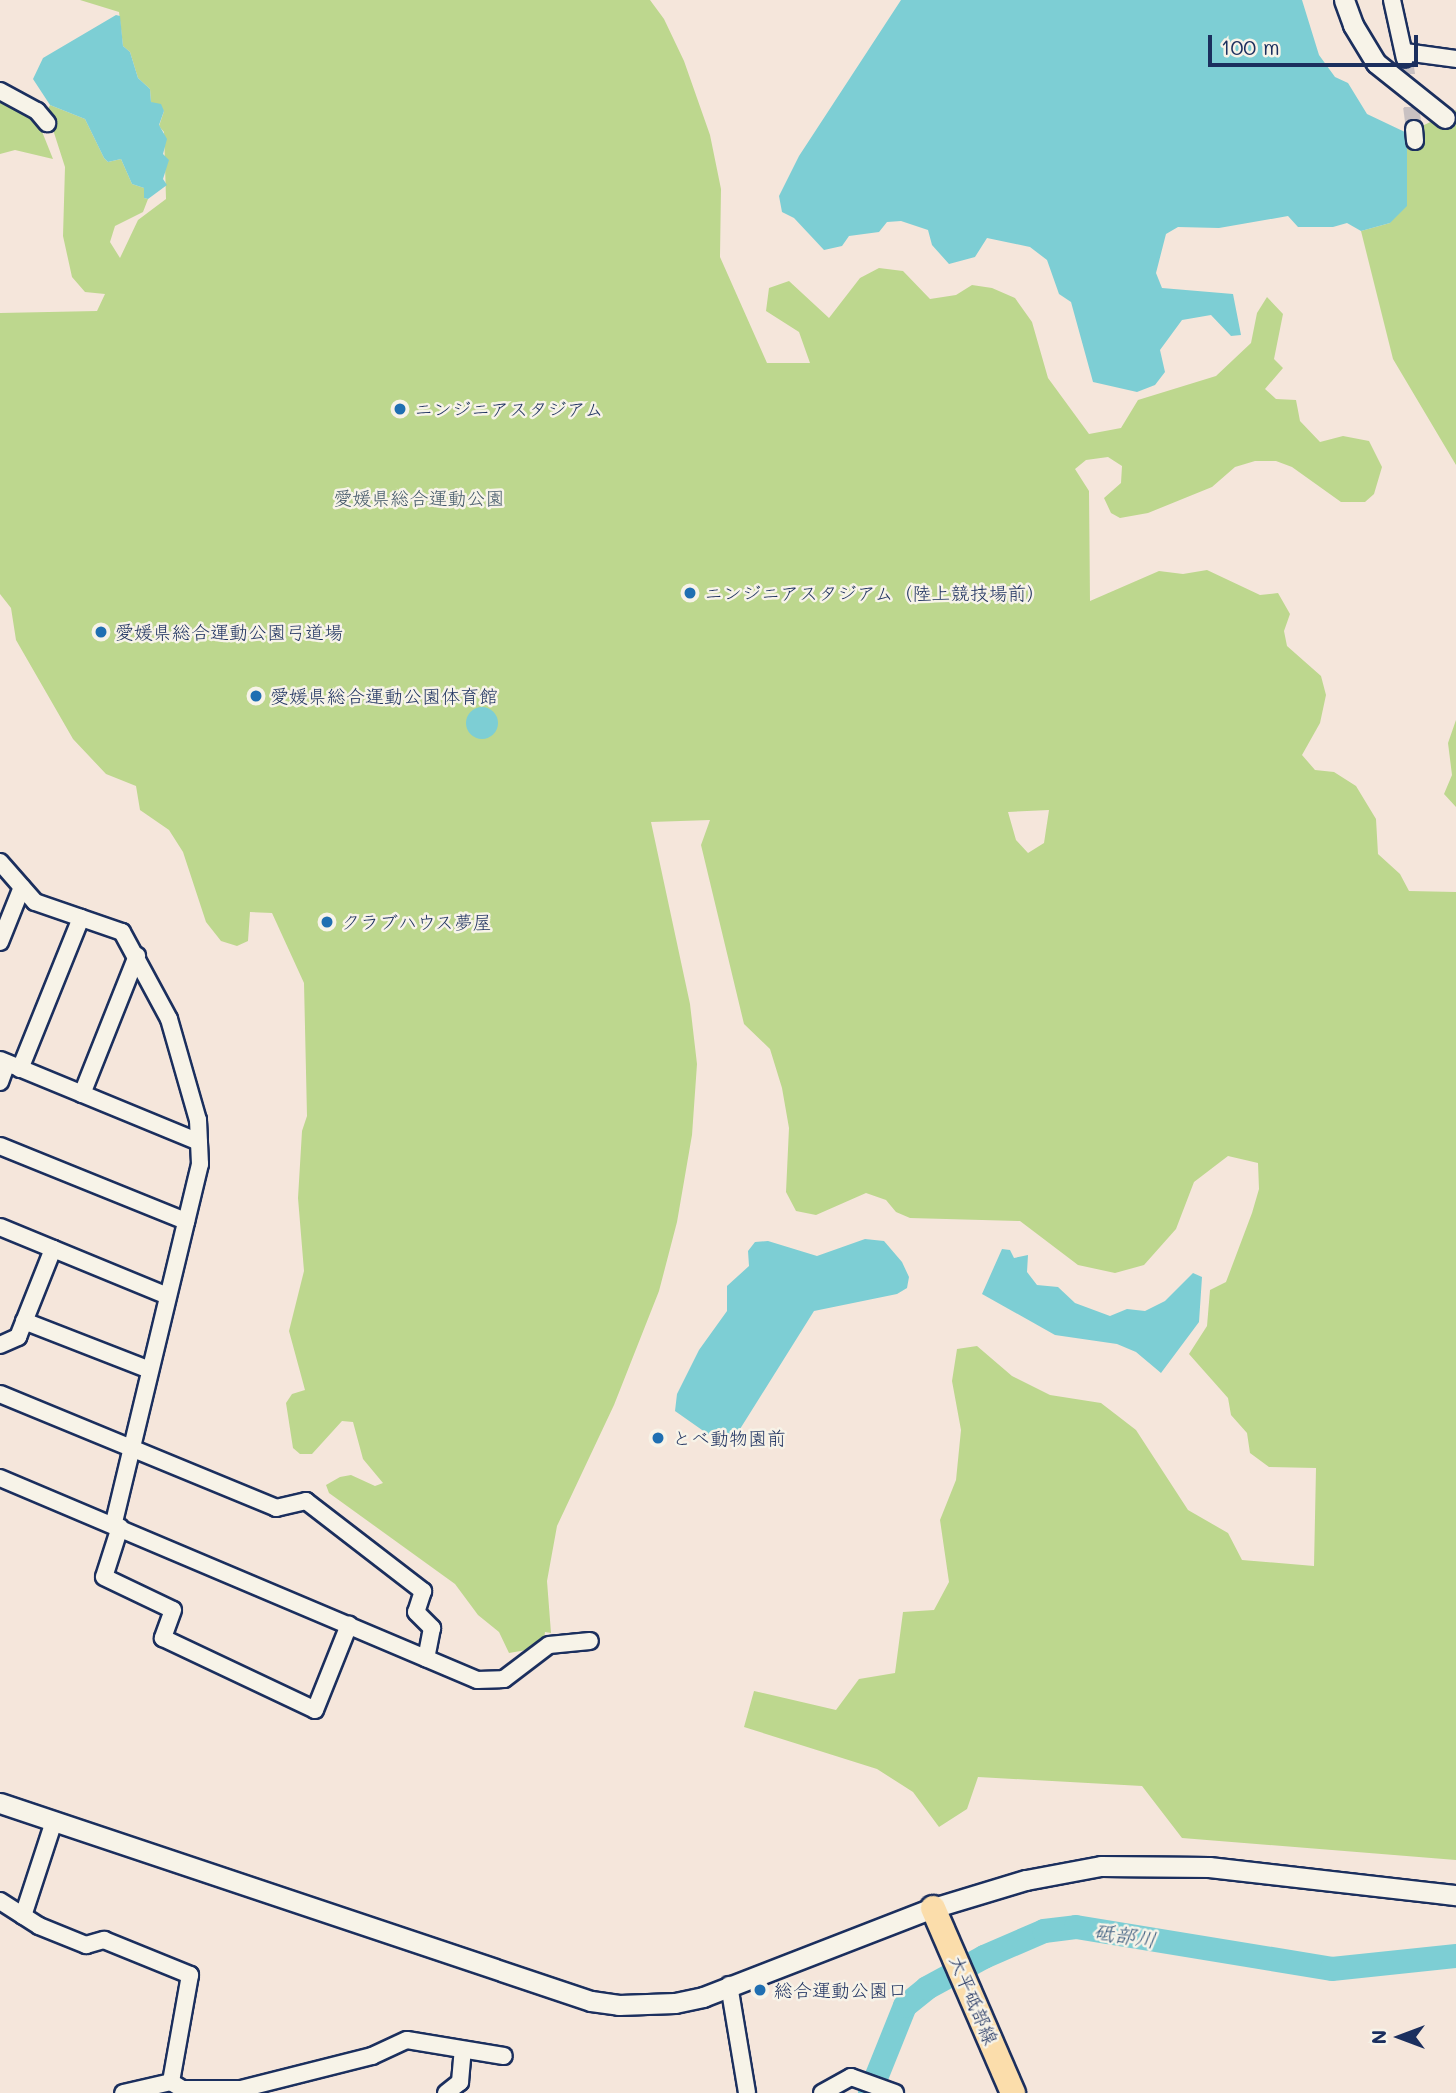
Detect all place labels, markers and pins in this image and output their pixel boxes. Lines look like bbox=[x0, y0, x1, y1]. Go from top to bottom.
place label: ニンジニアスタジアム bbox=[414, 398, 604, 420]
marker: ニンジニアスタジアム bbox=[392, 401, 408, 417]
place label: ニンジニアスタジアム（陸上競技場前） bbox=[704, 582, 1046, 604]
marker: ニンジニアスタジアム（陸上競技場前） bbox=[682, 585, 698, 601]
place label: 愛媛県総合運動公園弓道場 bbox=[115, 621, 343, 643]
marker: 愛媛県総合運動公園弓道場 bbox=[93, 624, 109, 640]
place label: 愛媛県総合運動公園体育館 bbox=[270, 685, 498, 707]
marker: 愛媛県総合運動公園体育館 bbox=[248, 688, 264, 704]
place label: クラブハウス夢屋 bbox=[341, 911, 493, 933]
marker: クラブハウス夢屋 bbox=[319, 914, 335, 930]
place label: とべ動物園前 bbox=[672, 1427, 786, 1449]
marker: とべ動物園前 bbox=[650, 1430, 666, 1446]
place label: 総合運動公園口 bbox=[774, 1979, 907, 2001]
marker: 総合運動公園口 bbox=[752, 1982, 768, 1998]

